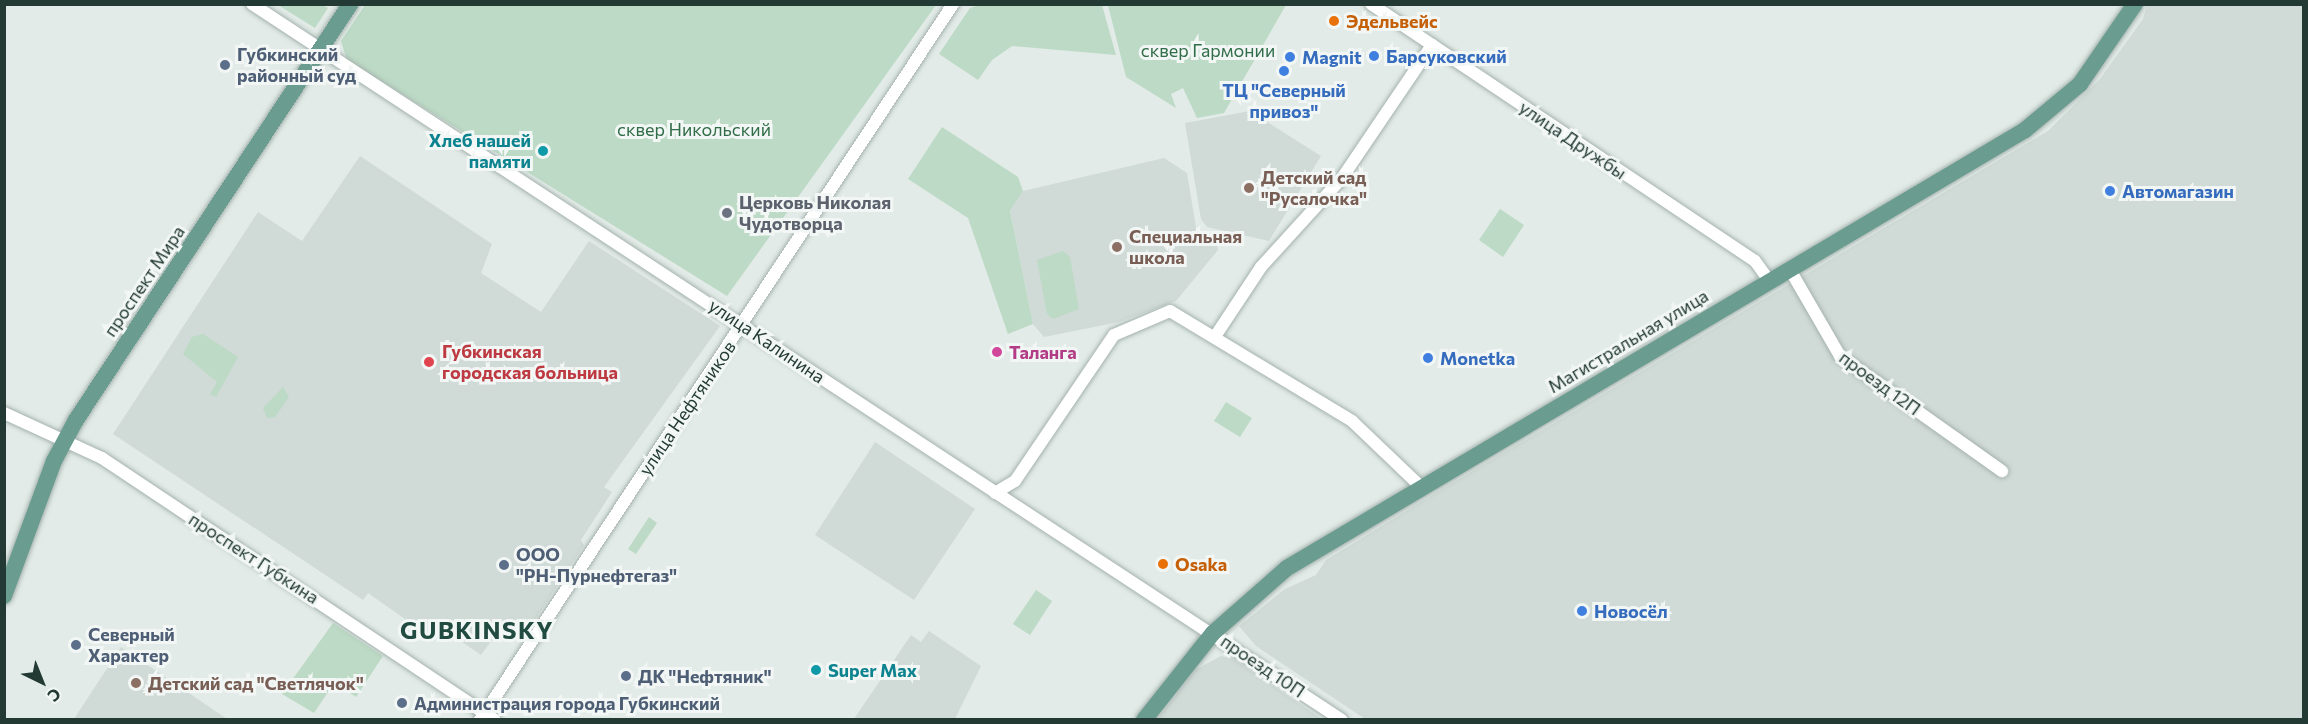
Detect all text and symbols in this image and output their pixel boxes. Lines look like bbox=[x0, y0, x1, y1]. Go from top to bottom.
place label: Эдельвейс bbox=[1346, 10, 1438, 32]
marker: Эдельвейс bbox=[1327, 14, 1341, 28]
park label: сквер Гармонии bbox=[1141, 39, 1275, 61]
place label: Губкинский районный суд bbox=[237, 44, 356, 86]
place label: Барсуковский bbox=[1386, 45, 1507, 67]
place label: Magnit bbox=[1302, 46, 1362, 68]
marker: Барсуковский bbox=[1367, 49, 1381, 63]
marker: Magnit bbox=[1283, 50, 1297, 64]
marker: Губкинский районный суд bbox=[218, 58, 232, 72]
marker: ТЦ "Северный привоз" bbox=[1277, 64, 1291, 78]
place label: ТЦ "Северный привоз" bbox=[1222, 80, 1346, 122]
street label: улица Дружбы bbox=[1515, 96, 1631, 184]
park label: сквер Никольский bbox=[617, 118, 771, 140]
place label: Хлеб нашей памяти bbox=[429, 130, 531, 172]
marker: Хлеб нашей памяти bbox=[536, 144, 550, 158]
place label: Детский сад "Русалочка" bbox=[1261, 167, 1367, 210]
place label: Автомагазин bbox=[2122, 180, 2234, 202]
marker: Детский сад "Русалочка" bbox=[1242, 181, 1256, 195]
marker: Автомагазин bbox=[2103, 184, 2117, 198]
place label: Церковь Николая Чудотворца bbox=[739, 192, 891, 234]
marker: Церковь Николая Чудотворца bbox=[720, 206, 734, 220]
street label: проспект Мира bbox=[99, 221, 189, 341]
place label: Специальная школа bbox=[1129, 226, 1242, 268]
marker: Специальная школа bbox=[1110, 240, 1124, 254]
street label: Магистральная улица bbox=[1544, 285, 1712, 397]
street label: улица Калинина bbox=[705, 294, 829, 388]
street label: улица Нефтяников bbox=[634, 337, 740, 479]
place label: Губкинская городская больница bbox=[442, 341, 618, 384]
place label: Таланга bbox=[1009, 341, 1077, 363]
marker: Таланга bbox=[990, 345, 1004, 359]
street label: проезд 12П bbox=[1835, 346, 1925, 420]
place label: Monetka bbox=[1440, 347, 1515, 369]
marker: Monetka bbox=[1421, 351, 1435, 365]
marker: Губкинская городская больница bbox=[420, 353, 438, 371]
street label: проспект Губкина bbox=[185, 508, 323, 608]
place label: ООО "РН-Пурнефтегаз" bbox=[516, 544, 677, 586]
place label: Osaka bbox=[1175, 553, 1227, 575]
marker: Osaka bbox=[1156, 557, 1170, 571]
marker: ООО "РН-Пурнефтегаз" bbox=[497, 558, 511, 572]
place label: Новосёл bbox=[1594, 600, 1668, 622]
marker: Новосёл bbox=[1575, 604, 1589, 618]
district label: GUBKINSKY bbox=[400, 616, 554, 644]
place label: Северный Характер bbox=[88, 624, 175, 666]
street label: проезд 10П bbox=[1217, 630, 1309, 702]
marker: Северный Характер bbox=[69, 638, 83, 652]
north arrow bbox=[12, 652, 72, 712]
place label: Super Max bbox=[828, 659, 917, 681]
marker: Super Max bbox=[809, 663, 823, 677]
place label: ДК "Нефтяник" bbox=[638, 665, 772, 687]
marker: ДК "Нефтяник" bbox=[619, 669, 633, 683]
place label: Детский сад "Светлячок" bbox=[148, 672, 364, 694]
marker: Детский сад "Светлячок" bbox=[129, 676, 143, 690]
text: С bbox=[44, 685, 65, 706]
place label: Администрация города Губкинский bbox=[414, 692, 720, 714]
marker: Администрация города Губкинский bbox=[395, 696, 409, 710]

